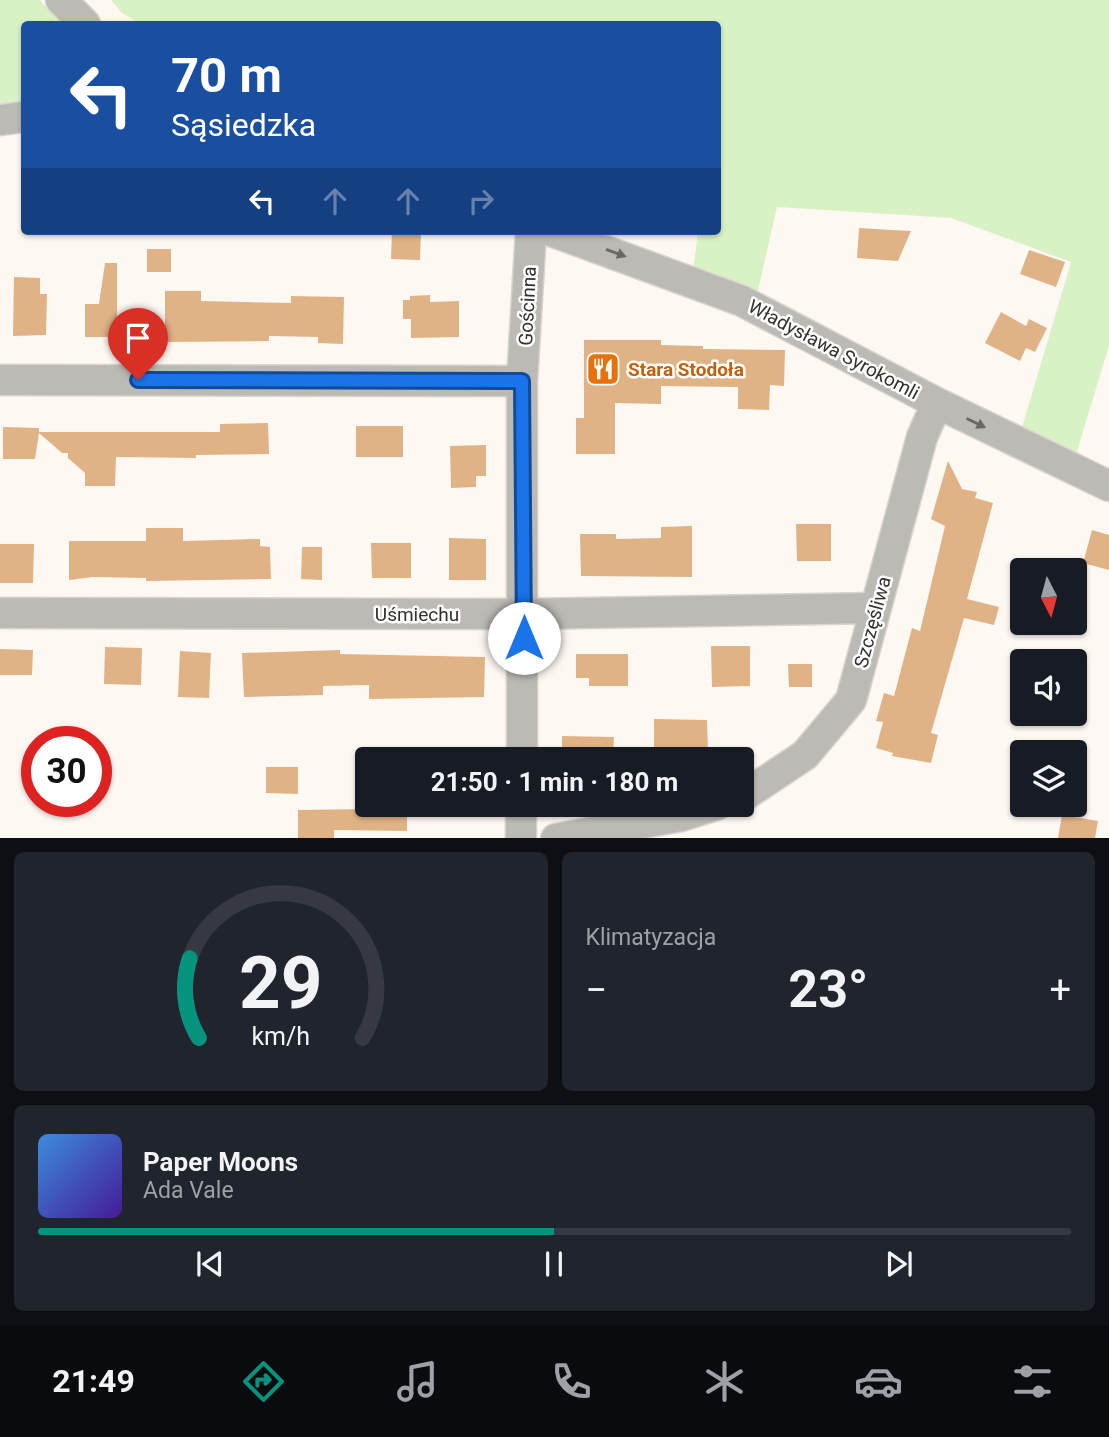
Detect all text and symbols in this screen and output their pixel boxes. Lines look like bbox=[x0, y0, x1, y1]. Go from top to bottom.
text: 70 m bbox=[171, 47, 282, 104]
icon: left bbox=[56, 49, 147, 140]
text: Sąsiedzka bbox=[171, 106, 316, 144]
icon: left bbox=[243, 182, 281, 220]
icon: ahead bbox=[316, 182, 354, 220]
icon: ahead bbox=[389, 182, 427, 220]
icon: right bbox=[462, 182, 500, 220]
one-way arrow bbox=[605, 248, 626, 259]
street label: Gościnna bbox=[514, 266, 541, 346]
street label: Władysława Syrokomli bbox=[744, 295, 923, 404]
pin bbox=[108, 308, 168, 380]
icon: arrive bbox=[119, 319, 157, 357]
restaurant icon: Stara Stodoła bbox=[584, 350, 622, 388]
place label: Stara Stodoła bbox=[628, 358, 744, 381]
one-way arrow bbox=[966, 417, 986, 428]
north arrow bbox=[1010, 558, 1087, 635]
map controls bbox=[1010, 558, 1087, 817]
street label: Szczęśliwa bbox=[849, 574, 896, 670]
position arrow bbox=[487, 601, 561, 675]
street label: Uśmiechu bbox=[375, 603, 459, 626]
button: sound bbox=[1010, 649, 1087, 726]
speed limit sign: 30 bbox=[21, 726, 112, 817]
button: layers bbox=[1010, 740, 1087, 817]
text: 21:50 · 1 min · 180 m bbox=[431, 767, 678, 797]
text: Klimatyzacja bbox=[586, 924, 716, 951]
text: 29 bbox=[239, 940, 323, 1026]
text: 23° bbox=[788, 959, 868, 1020]
text: − bbox=[586, 968, 607, 1012]
text: + bbox=[1049, 968, 1071, 1012]
text: km/h bbox=[251, 1021, 310, 1050]
text: Paper Moons bbox=[143, 1147, 298, 1177]
text: Ada Vale bbox=[143, 1177, 234, 1204]
icon: previous bbox=[191, 1245, 229, 1283]
icon: pause bbox=[535, 1245, 573, 1283]
icon: next bbox=[880, 1245, 918, 1283]
icon: directions bbox=[239, 1357, 288, 1406]
icon: music bbox=[393, 1357, 442, 1406]
icon: phone bbox=[547, 1357, 596, 1406]
icon: climate bbox=[700, 1357, 749, 1406]
icon: car bbox=[854, 1357, 903, 1406]
icon: filters bbox=[1008, 1357, 1057, 1406]
text: 21:49 bbox=[52, 1362, 135, 1400]

